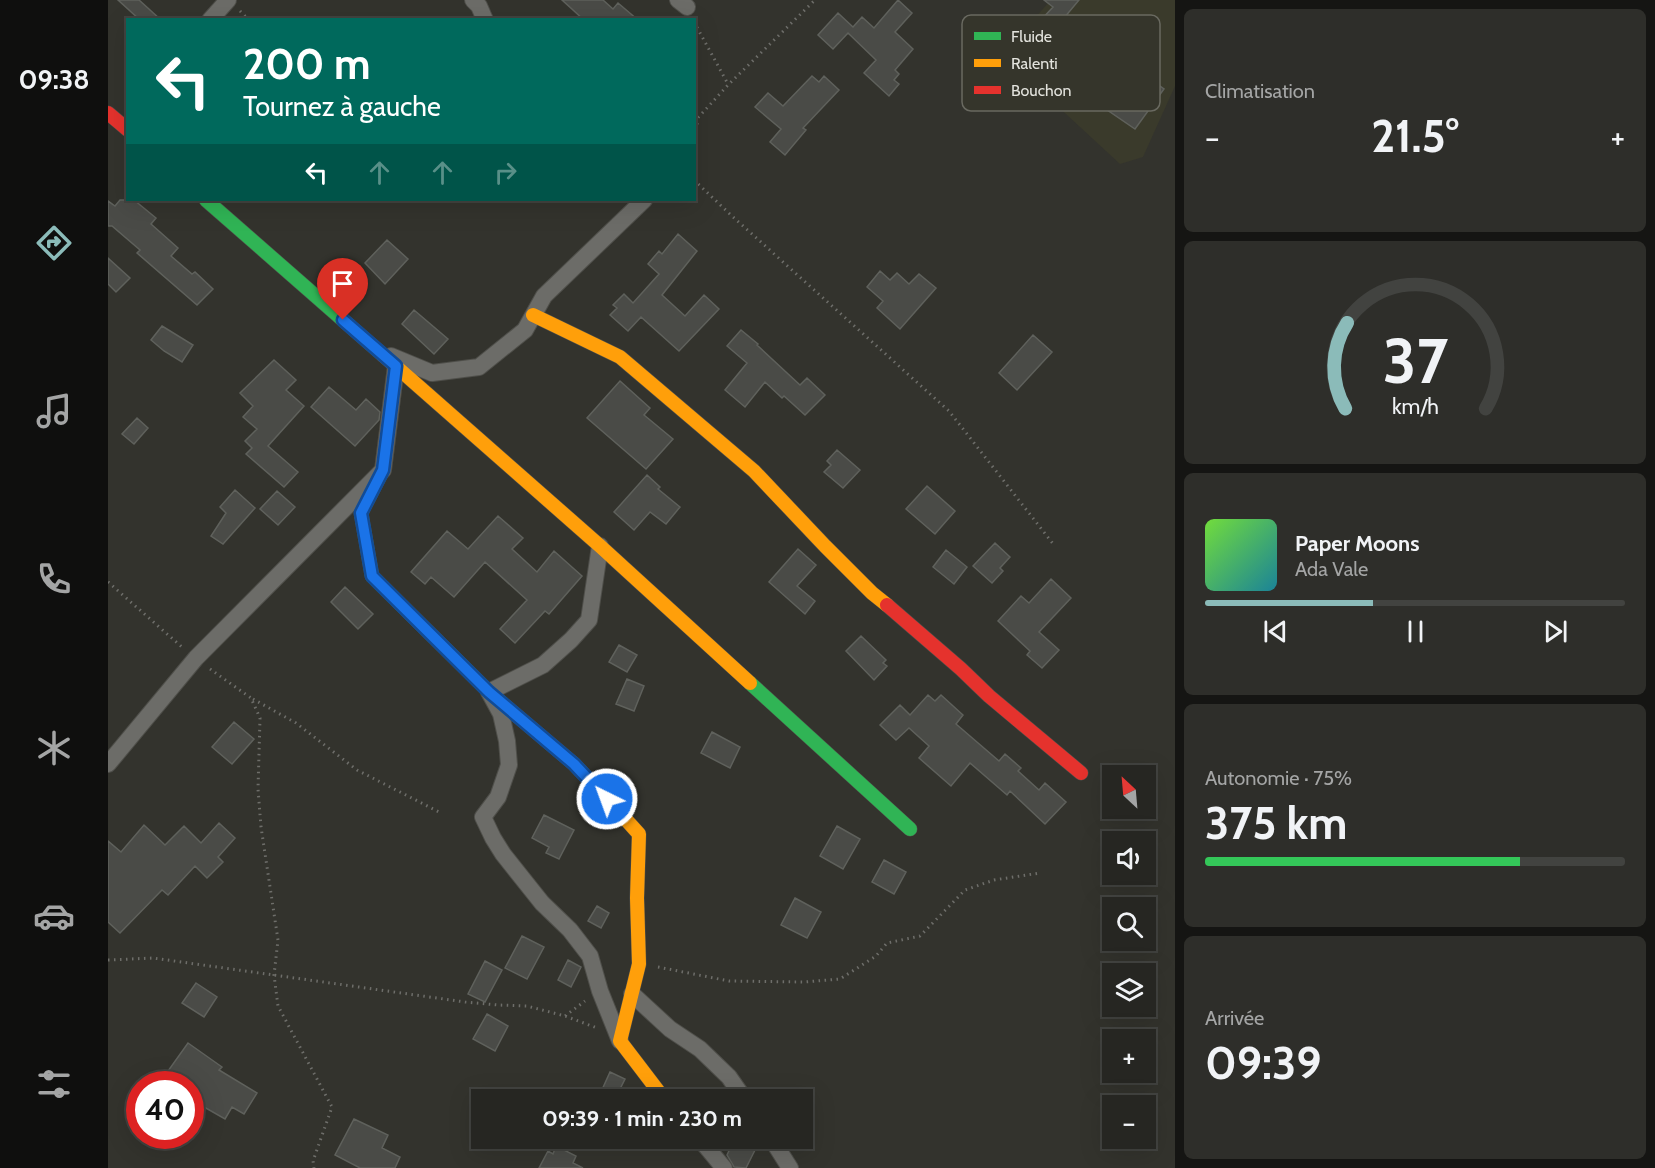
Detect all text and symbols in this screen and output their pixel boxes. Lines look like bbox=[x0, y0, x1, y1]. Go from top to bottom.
legend bbox=[962, 15, 1160, 111]
text: Fluide bbox=[1011, 27, 1052, 46]
text: 200 m bbox=[243, 38, 370, 90]
icon: left bbox=[144, 42, 222, 120]
text: Ralenti bbox=[1011, 54, 1058, 73]
text: 09:38 bbox=[18, 63, 90, 96]
text: Climatisation bbox=[1205, 79, 1315, 103]
text: Bouchon bbox=[1011, 81, 1071, 100]
text: Tournez à gauche bbox=[243, 90, 441, 123]
text: 21.5° bbox=[1371, 109, 1459, 163]
text: − bbox=[1205, 117, 1220, 157]
text: + bbox=[1610, 117, 1625, 157]
icon: left bbox=[300, 156, 333, 189]
icon: ahead bbox=[363, 156, 396, 189]
icon: ahead bbox=[426, 156, 459, 189]
icon: right bbox=[489, 156, 522, 189]
icon: directions bbox=[33, 222, 75, 264]
pin bbox=[317, 258, 368, 320]
icon: arrive bbox=[326, 267, 359, 300]
text: 37 bbox=[1382, 323, 1448, 399]
icon: music bbox=[33, 390, 75, 432]
text: km/h bbox=[1392, 394, 1438, 420]
text: Paper Moons bbox=[1295, 530, 1419, 557]
text: Ada Vale bbox=[1295, 557, 1368, 581]
icon: phone bbox=[33, 558, 75, 600]
icon: previous bbox=[1259, 615, 1292, 648]
icon: pause bbox=[1399, 615, 1432, 648]
icon: next bbox=[1539, 615, 1572, 648]
icon: climate bbox=[33, 727, 75, 769]
north arrow bbox=[1102, 765, 1156, 819]
map controls bbox=[1102, 765, 1156, 1149]
text: Autonomie · 75% bbox=[1205, 766, 1352, 790]
position arrow bbox=[575, 767, 639, 831]
text: 375 km bbox=[1205, 796, 1347, 850]
button: sound bbox=[1102, 831, 1156, 885]
icon: car bbox=[33, 895, 75, 937]
button: search bbox=[1102, 897, 1156, 951]
button: layers bbox=[1102, 963, 1156, 1017]
text: Arrivée bbox=[1205, 1006, 1264, 1030]
button: + bbox=[1102, 1029, 1156, 1083]
text: 09:39 bbox=[1205, 1036, 1322, 1090]
icon: filters bbox=[33, 1063, 75, 1105]
speed limit sign: 40 bbox=[126, 1071, 204, 1149]
button: − bbox=[1102, 1095, 1156, 1149]
text: 09:39 · 1 min · 230 m bbox=[542, 1105, 742, 1132]

